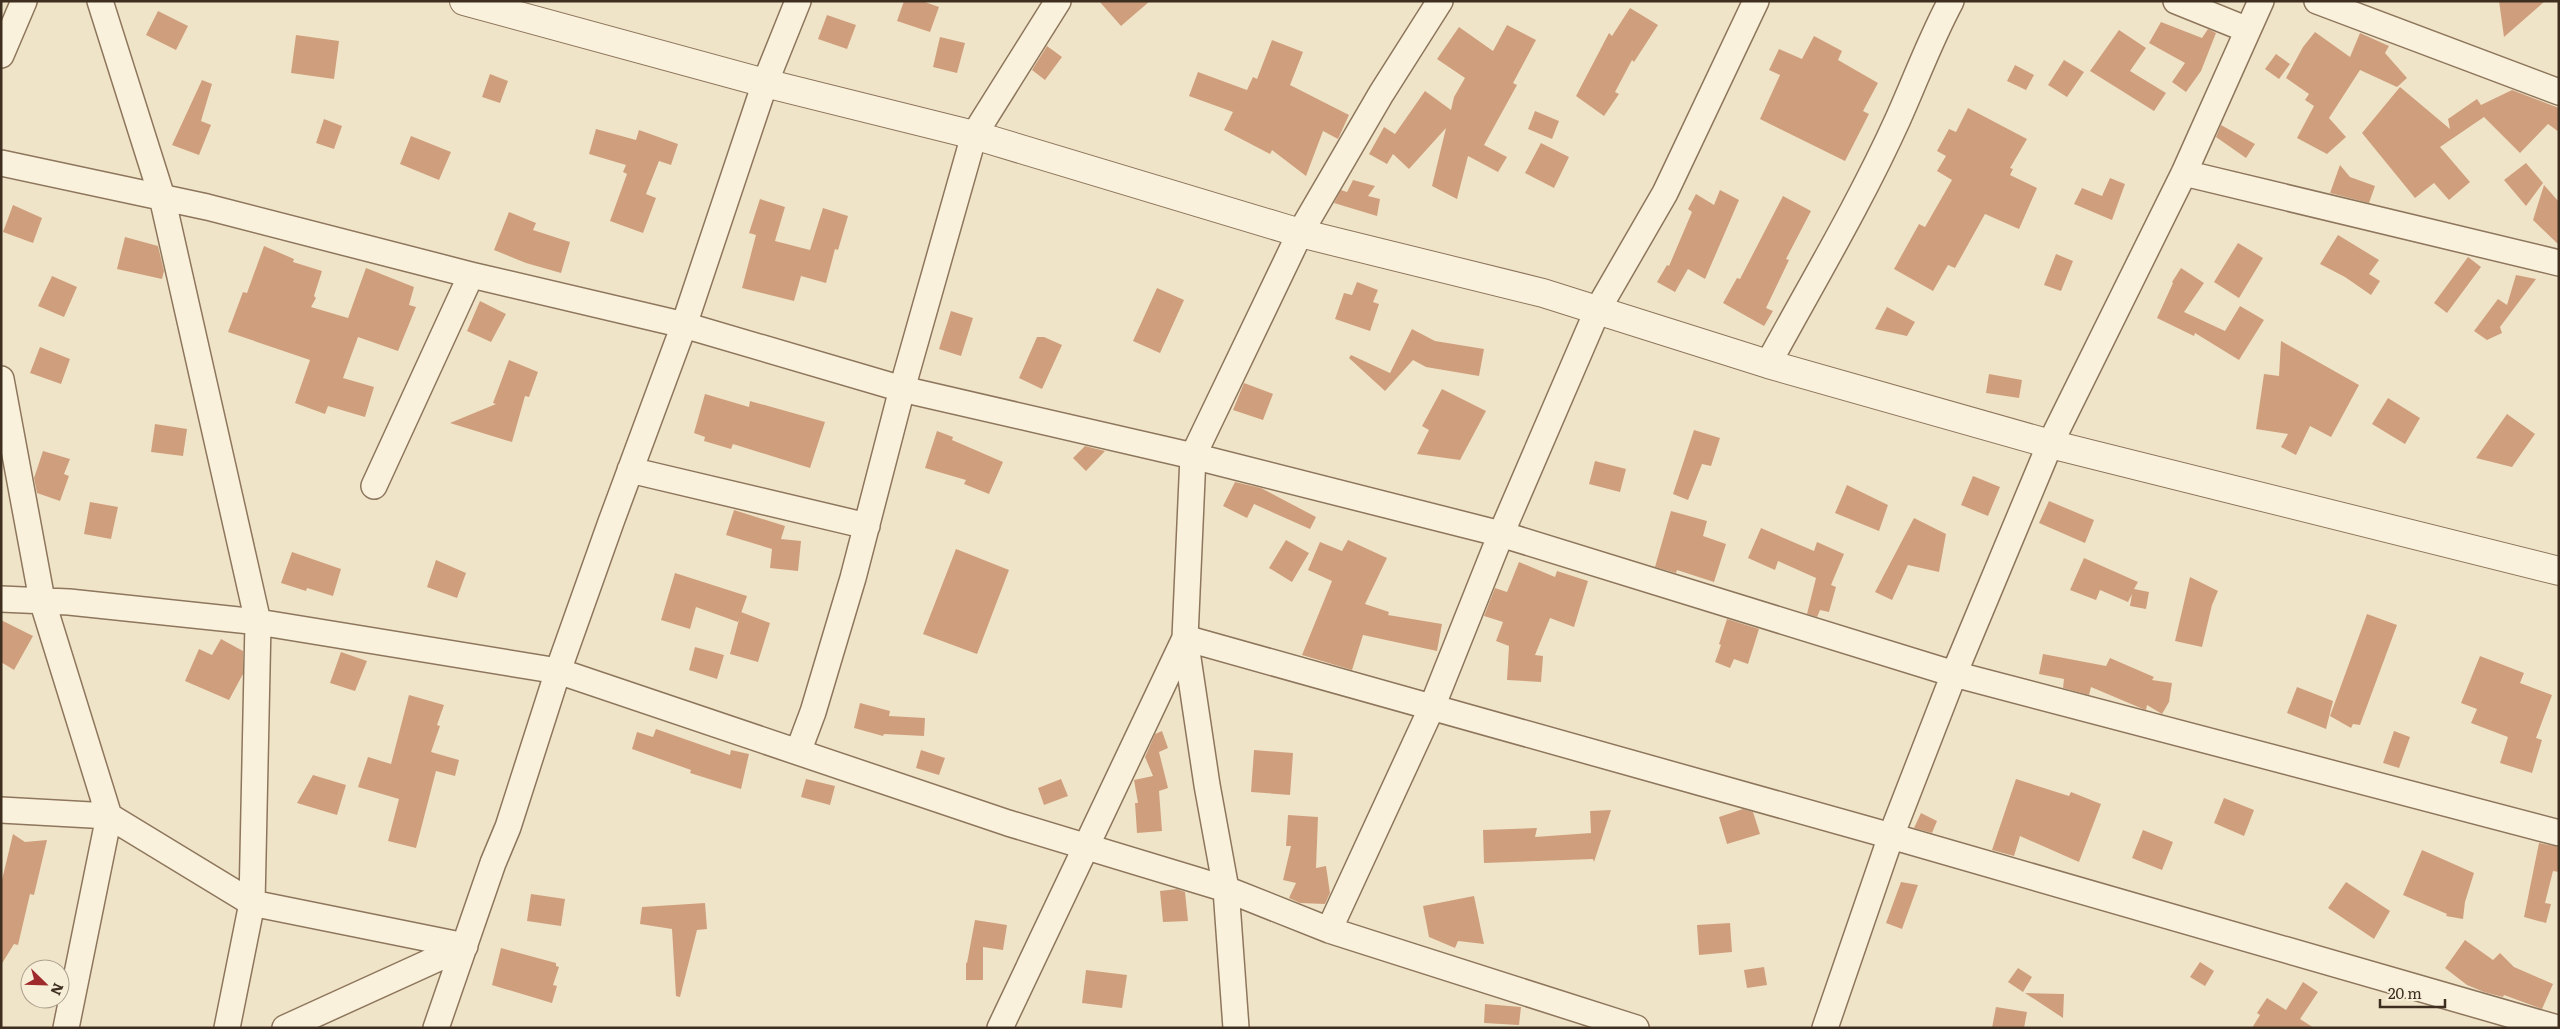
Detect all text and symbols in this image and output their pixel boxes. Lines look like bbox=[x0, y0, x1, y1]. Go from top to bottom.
north arrow bbox=[20, 959, 70, 1009]
scale bar bbox=[2380, 976, 2445, 1008]
text: N bbox=[46, 980, 69, 999]
text: 20 m bbox=[2388, 981, 2422, 1004]

